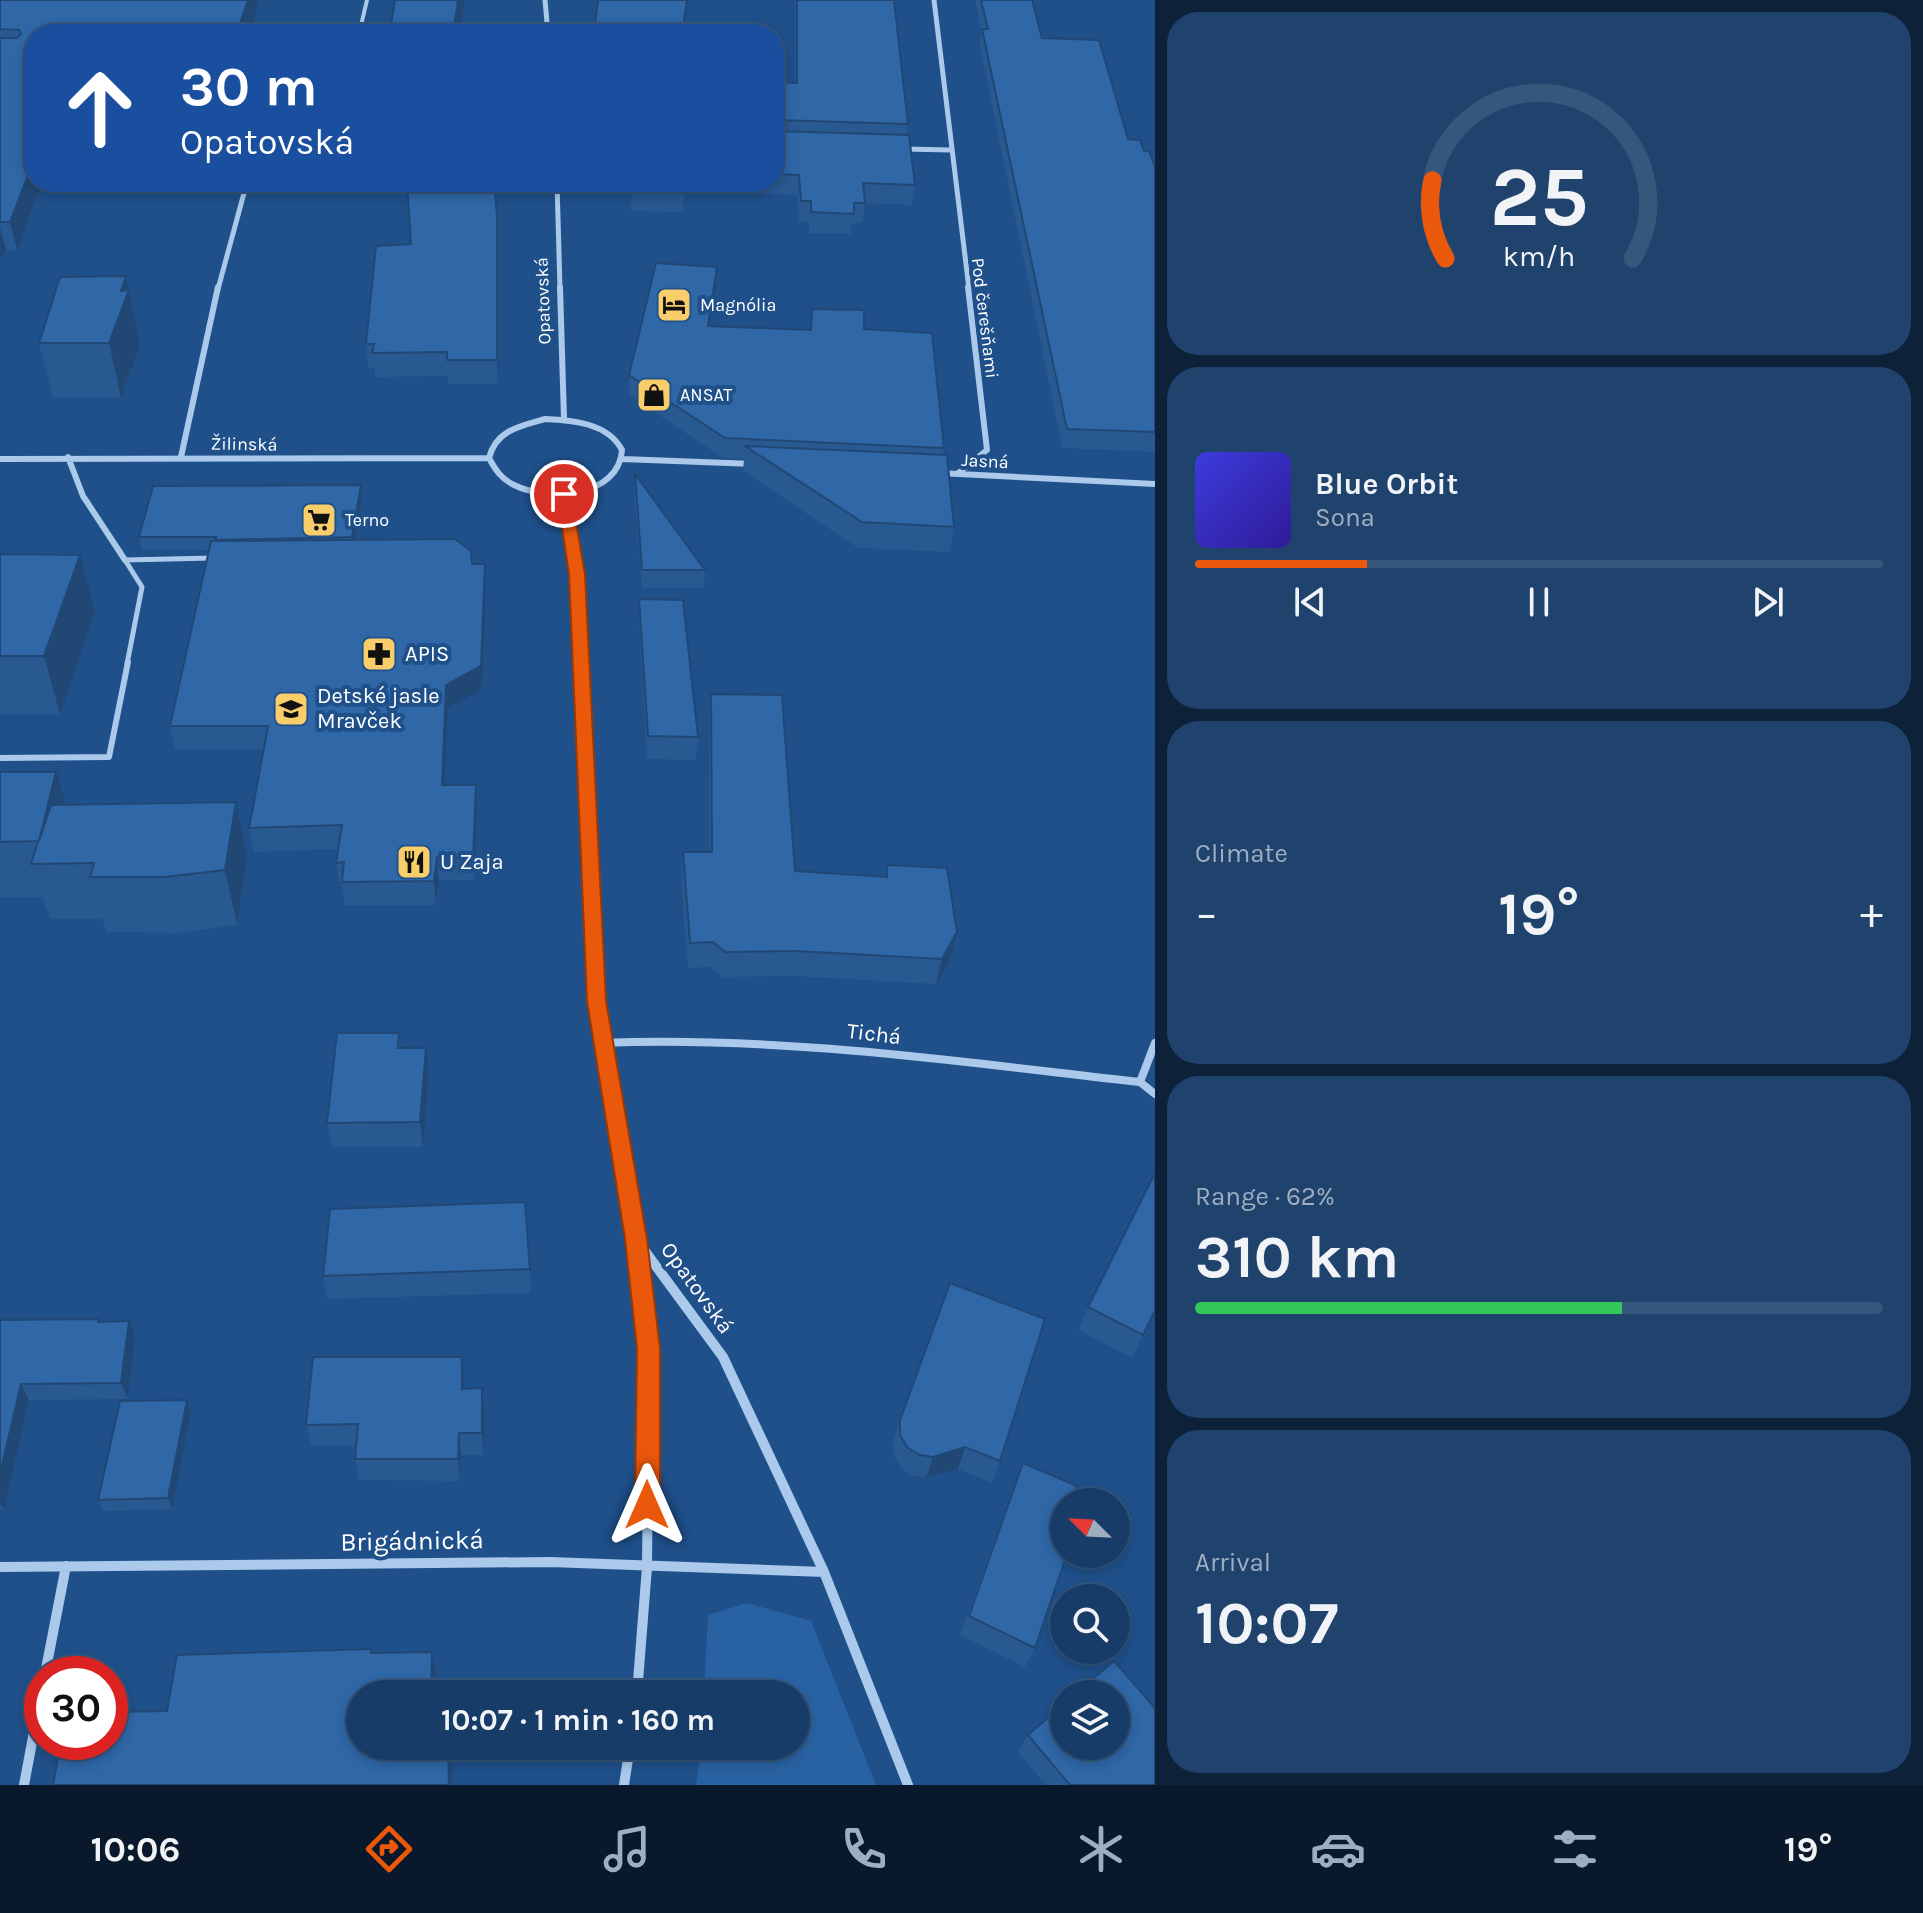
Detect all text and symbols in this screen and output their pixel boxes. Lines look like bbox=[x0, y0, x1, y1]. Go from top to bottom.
text: 30 m bbox=[180, 54, 318, 119]
icon: ahead bbox=[48, 56, 152, 160]
text: Opatovská bbox=[180, 121, 354, 163]
text: 25 bbox=[1490, 149, 1588, 246]
text: km/h bbox=[1503, 240, 1575, 273]
street label: Pod čerešňami bbox=[967, 256, 1003, 380]
street label: Opatovská bbox=[530, 257, 556, 345]
hotel icon: Magnólia bbox=[655, 286, 693, 324]
place label: Magnólia bbox=[700, 294, 776, 316]
shop icon: ANSAT bbox=[635, 376, 673, 414]
place label: ANSAT bbox=[680, 384, 732, 406]
street label: Žilinská bbox=[210, 432, 278, 456]
street label: Jasná bbox=[961, 449, 1009, 473]
pin bbox=[530, 460, 598, 528]
text: Blue Orbit bbox=[1315, 466, 1458, 502]
icon: arrive bbox=[542, 472, 586, 516]
supermarket icon: Terno bbox=[300, 501, 338, 539]
text: Sona bbox=[1315, 502, 1375, 533]
place label: Terno bbox=[345, 509, 389, 531]
icon: previous bbox=[1288, 580, 1332, 624]
icon: pause bbox=[1517, 580, 1561, 624]
icon: next bbox=[1746, 580, 1790, 624]
pharmacy icon: APIS bbox=[360, 635, 398, 673]
place label: APIS bbox=[405, 641, 449, 667]
place label: Detské jasle Mravček bbox=[317, 683, 440, 734]
school or university icon: Detské jasle Mravček bbox=[272, 690, 310, 728]
text: Climate bbox=[1195, 838, 1288, 869]
restaurant icon: U Zaja bbox=[395, 843, 433, 881]
place label: U Zaja bbox=[440, 849, 504, 875]
text: 19° bbox=[1498, 879, 1580, 949]
text: − bbox=[1195, 888, 1218, 939]
text: + bbox=[1860, 888, 1883, 939]
street label: Tichá bbox=[845, 1018, 903, 1050]
text: Range · 62% bbox=[1195, 1181, 1335, 1212]
text: 310 km bbox=[1195, 1222, 1399, 1292]
street label: Opatovská bbox=[655, 1237, 739, 1339]
position arrow bbox=[605, 1463, 689, 1547]
north arrow bbox=[1050, 1488, 1130, 1568]
map controls bbox=[1050, 1488, 1130, 1760]
street label: Brigádnická bbox=[340, 1524, 484, 1558]
text: Arrival bbox=[1195, 1547, 1271, 1578]
button: search bbox=[1050, 1584, 1130, 1664]
text: 10:07 bbox=[1195, 1588, 1338, 1658]
speed limit sign: 30 bbox=[24, 1656, 128, 1760]
button: layers bbox=[1050, 1680, 1130, 1760]
text: 10:07 · 1 min · 160 m bbox=[441, 1702, 715, 1738]
icon: directions bbox=[361, 1821, 417, 1877]
icon: music bbox=[599, 1821, 655, 1877]
icon: phone bbox=[836, 1821, 892, 1877]
icon: climate bbox=[1073, 1821, 1129, 1877]
icon: car bbox=[1310, 1821, 1366, 1877]
icon: filters bbox=[1547, 1821, 1603, 1877]
text: 10:06 bbox=[91, 1828, 180, 1870]
text: 19° bbox=[1784, 1828, 1832, 1870]

